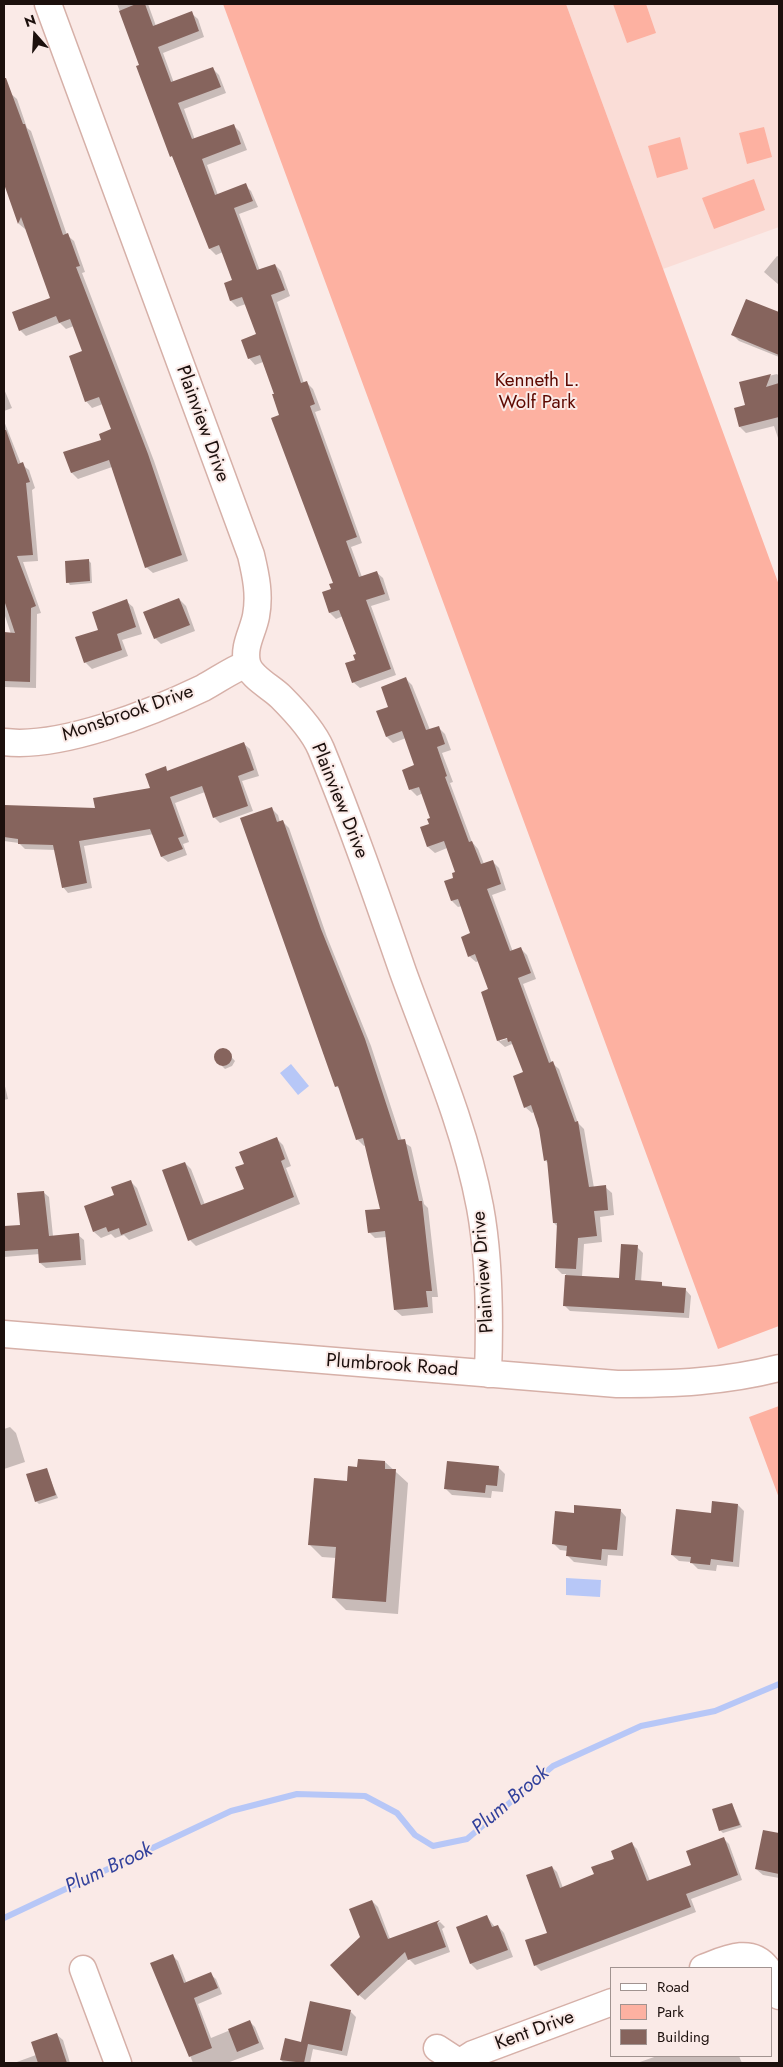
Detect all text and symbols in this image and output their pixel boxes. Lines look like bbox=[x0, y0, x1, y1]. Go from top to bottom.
north arrow bbox=[10, 10, 60, 60]
text: N bbox=[22, 10, 39, 32]
street label: Plainview Drive bbox=[170, 363, 234, 485]
park label: Kenneth L. Wolf Park bbox=[495, 370, 579, 414]
street label: Monsbrook Drive bbox=[59, 681, 197, 747]
street label: Plainview Drive bbox=[306, 740, 372, 862]
street label: Plainview Drive bbox=[468, 1210, 500, 1334]
street label: Plumbrook Road bbox=[325, 1350, 459, 1382]
water label: Plum Brook bbox=[468, 1762, 554, 1840]
water label: Plum Brook bbox=[62, 1838, 156, 1900]
legend bbox=[610, 1967, 773, 2057]
text: Road bbox=[657, 1976, 689, 1998]
text: Park bbox=[657, 2001, 684, 2023]
street label: Kent Drive bbox=[492, 2006, 578, 2056]
text: Building bbox=[657, 2026, 709, 2048]

